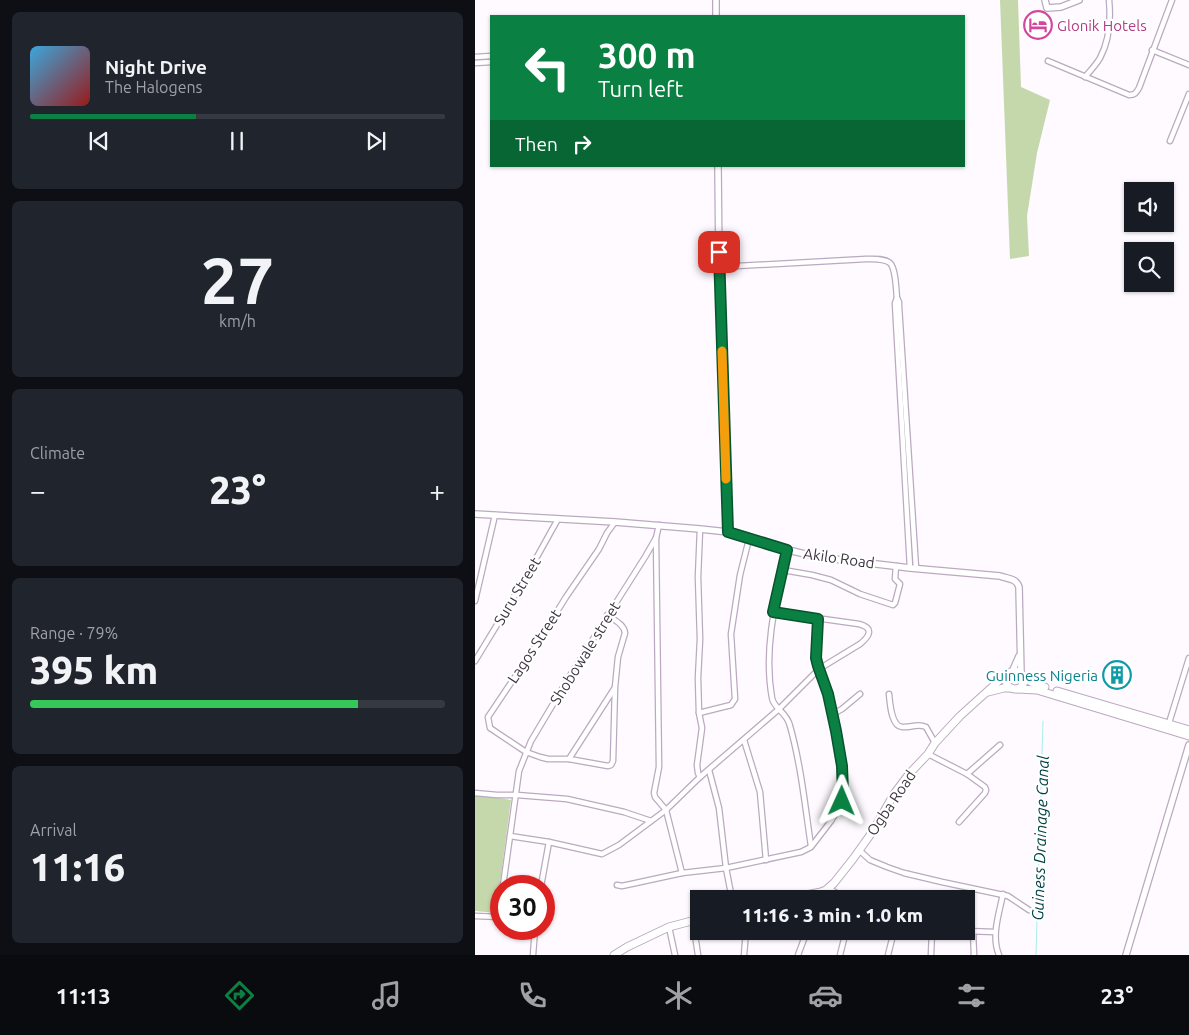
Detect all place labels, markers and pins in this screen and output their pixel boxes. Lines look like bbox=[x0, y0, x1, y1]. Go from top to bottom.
hotel icon: Glonik Hotels bbox=[1023, 10, 1053, 40]
place label: Glonik Hotels bbox=[1057, 17, 1147, 34]
pin bbox=[698, 231, 740, 273]
building icon: Guinness Nigeria bbox=[1102, 660, 1132, 690]
place label: Guinness Nigeria bbox=[986, 667, 1098, 684]

